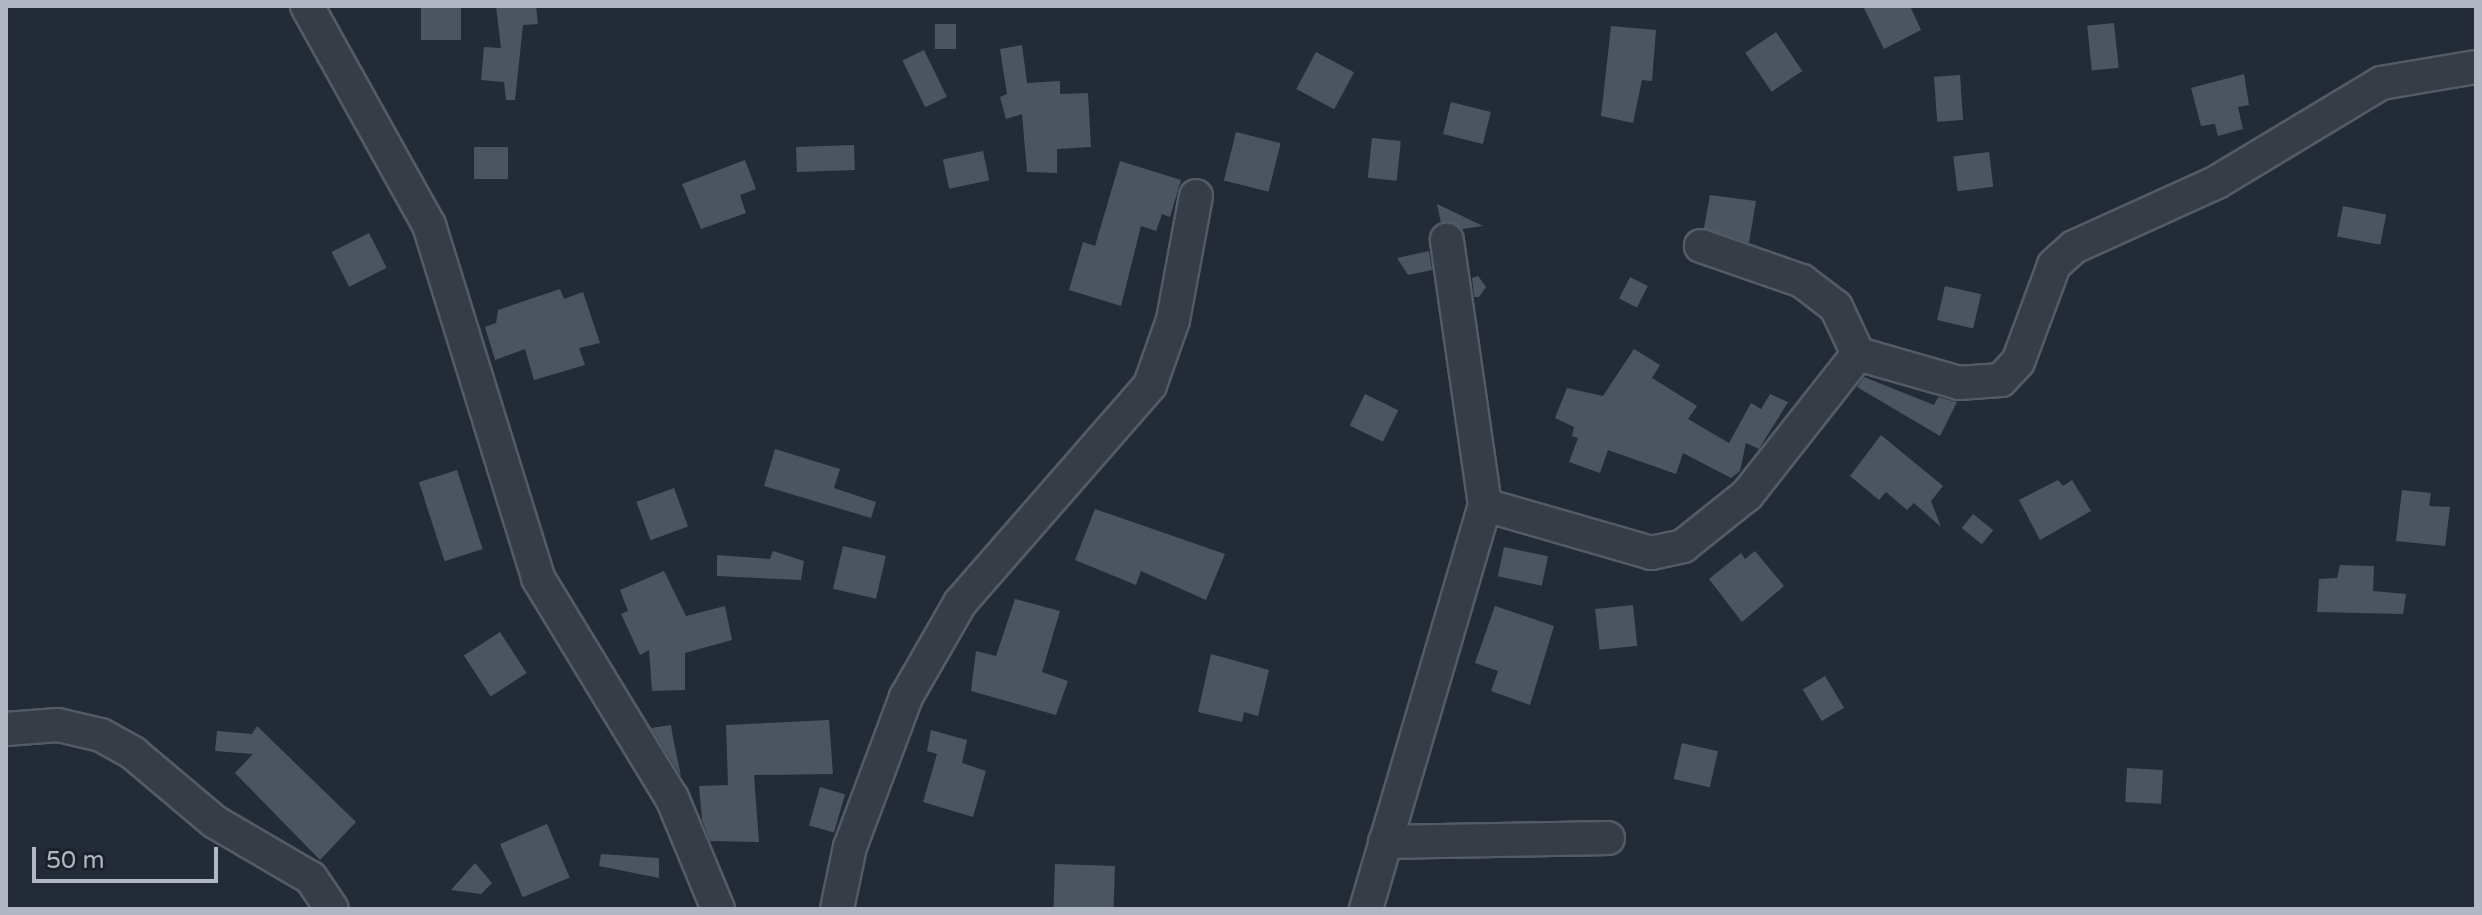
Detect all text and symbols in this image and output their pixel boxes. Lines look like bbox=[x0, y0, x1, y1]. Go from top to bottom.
scale bar bbox=[36, 831, 222, 881]
text: 50 m bbox=[46, 846, 104, 875]

